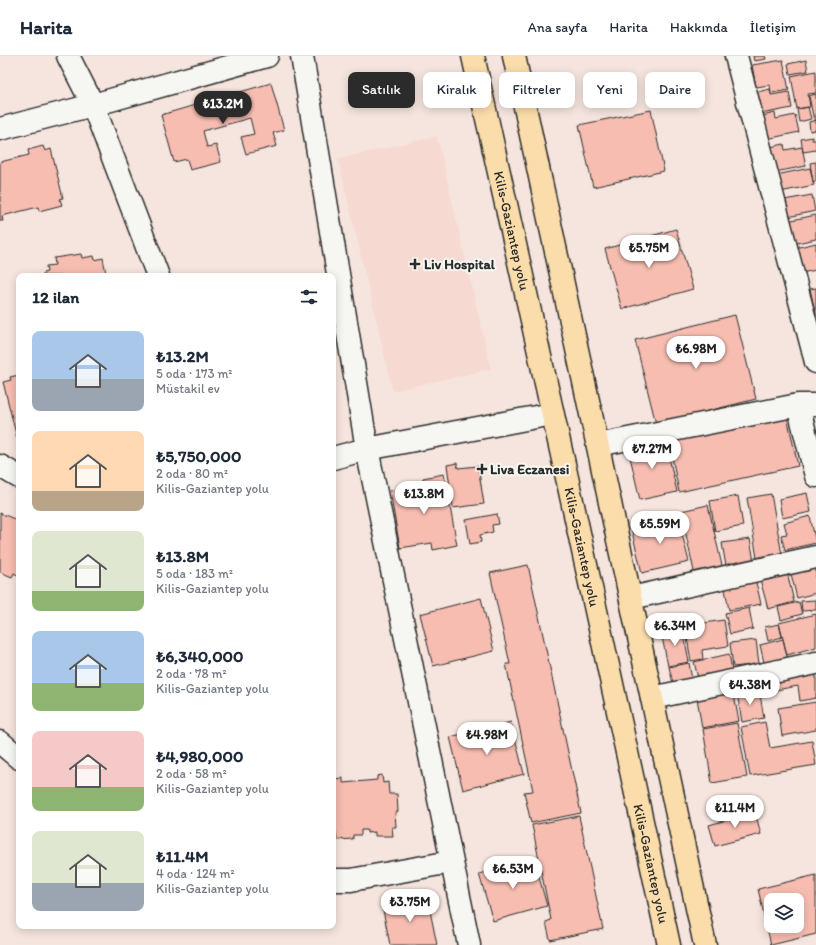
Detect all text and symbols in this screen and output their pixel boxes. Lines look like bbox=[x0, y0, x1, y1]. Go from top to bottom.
text: Harita bbox=[20, 16, 72, 39]
text: Ana sayfa bbox=[528, 19, 587, 36]
text: Harita bbox=[609, 19, 648, 36]
text: Hakkında bbox=[670, 19, 728, 36]
text: İletişim bbox=[750, 19, 796, 36]
chip: Satılık bbox=[348, 72, 415, 108]
chip: Kiralık bbox=[423, 72, 491, 108]
chip: Filtreler bbox=[499, 72, 575, 108]
chip: Yeni bbox=[583, 72, 637, 108]
chip: Daire bbox=[645, 72, 705, 108]
pin: ₺13.2M bbox=[190, 91, 256, 125]
text: ₺13.2M bbox=[203, 96, 243, 111]
street label: Kilis-Gaziantep yolu bbox=[490, 170, 533, 292]
pin: ₺5.75M bbox=[616, 235, 682, 269]
text: ₺5.75M bbox=[629, 240, 669, 255]
place label: Liv Hospital bbox=[424, 256, 496, 273]
marker: Liv Hospital bbox=[409, 258, 421, 270]
icon: filters bbox=[298, 286, 320, 308]
text: 12 ilan bbox=[32, 287, 79, 307]
pin: ₺6.98M bbox=[663, 336, 729, 370]
text: ₺6.98M bbox=[675, 341, 717, 356]
text: ₺13.2M bbox=[156, 346, 209, 366]
icon: home bbox=[64, 347, 112, 395]
text: 5 oda · 173 m² bbox=[156, 366, 232, 381]
text: Müstakil ev bbox=[156, 381, 220, 396]
pin: ₺7.27M bbox=[619, 436, 685, 470]
text: ₺7.27M bbox=[632, 441, 672, 456]
text: ₺5,750,000 bbox=[156, 446, 241, 466]
icon: home bbox=[64, 447, 112, 495]
place label: Liva Eczanesi bbox=[490, 461, 569, 478]
marker: Liva Eczanesi bbox=[477, 464, 487, 474]
text: 2 oda · 80 m² bbox=[156, 466, 228, 481]
text: Kilis-Gaziantep yolu bbox=[156, 481, 269, 496]
pin: ₺13.8M bbox=[391, 481, 457, 515]
text: ₺13.8M bbox=[404, 486, 444, 501]
street label: Kilis-Gaziantep yolu bbox=[560, 486, 603, 609]
pin: ₺5.59M bbox=[627, 511, 693, 545]
text: ₺5.59M bbox=[640, 516, 680, 531]
text: ₺13.8M bbox=[156, 546, 209, 566]
icon: home bbox=[64, 547, 112, 595]
text: 5 oda · 183 m² bbox=[156, 566, 233, 581]
text: Kilis-Gaziantep yolu bbox=[156, 581, 269, 596]
pin: ₺6.34M bbox=[642, 613, 708, 647]
text: ₺6.34M bbox=[654, 618, 696, 633]
text: ₺6,340,000 bbox=[156, 646, 244, 666]
icon: home bbox=[64, 647, 112, 695]
text: 2 oda · 78 m² bbox=[156, 666, 226, 681]
pin: ₺4.38M bbox=[717, 672, 783, 706]
text: ₺4.38M bbox=[729, 677, 771, 692]
text: Kilis-Gaziantep yolu bbox=[156, 681, 269, 696]
pin: ₺4.98M bbox=[454, 722, 520, 756]
text: ₺4.98M bbox=[466, 727, 508, 742]
text: ₺4,980,000 bbox=[156, 746, 244, 766]
icon: home bbox=[64, 747, 112, 795]
text: 2 oda · 58 m² bbox=[156, 766, 227, 781]
text: Kilis-Gaziantep yolu bbox=[156, 781, 269, 796]
pin: ₺11.4M bbox=[702, 795, 768, 829]
text: ₺11.4M bbox=[715, 800, 755, 815]
street label: Kilis-Gaziantep yolu bbox=[629, 802, 672, 925]
text: ₺11.4M bbox=[156, 846, 209, 866]
icon: home bbox=[64, 847, 112, 895]
pin: ₺6.53M bbox=[480, 856, 546, 890]
text: ₺6.53M bbox=[492, 861, 534, 876]
text: 4 oda · 124 m² bbox=[156, 866, 235, 881]
text: Kilis-Gaziantep yolu bbox=[156, 881, 269, 896]
pin: ₺3.75M bbox=[377, 889, 443, 923]
map controls bbox=[764, 893, 804, 933]
button: layers bbox=[764, 893, 804, 933]
text: ₺3.75M bbox=[390, 894, 430, 909]

